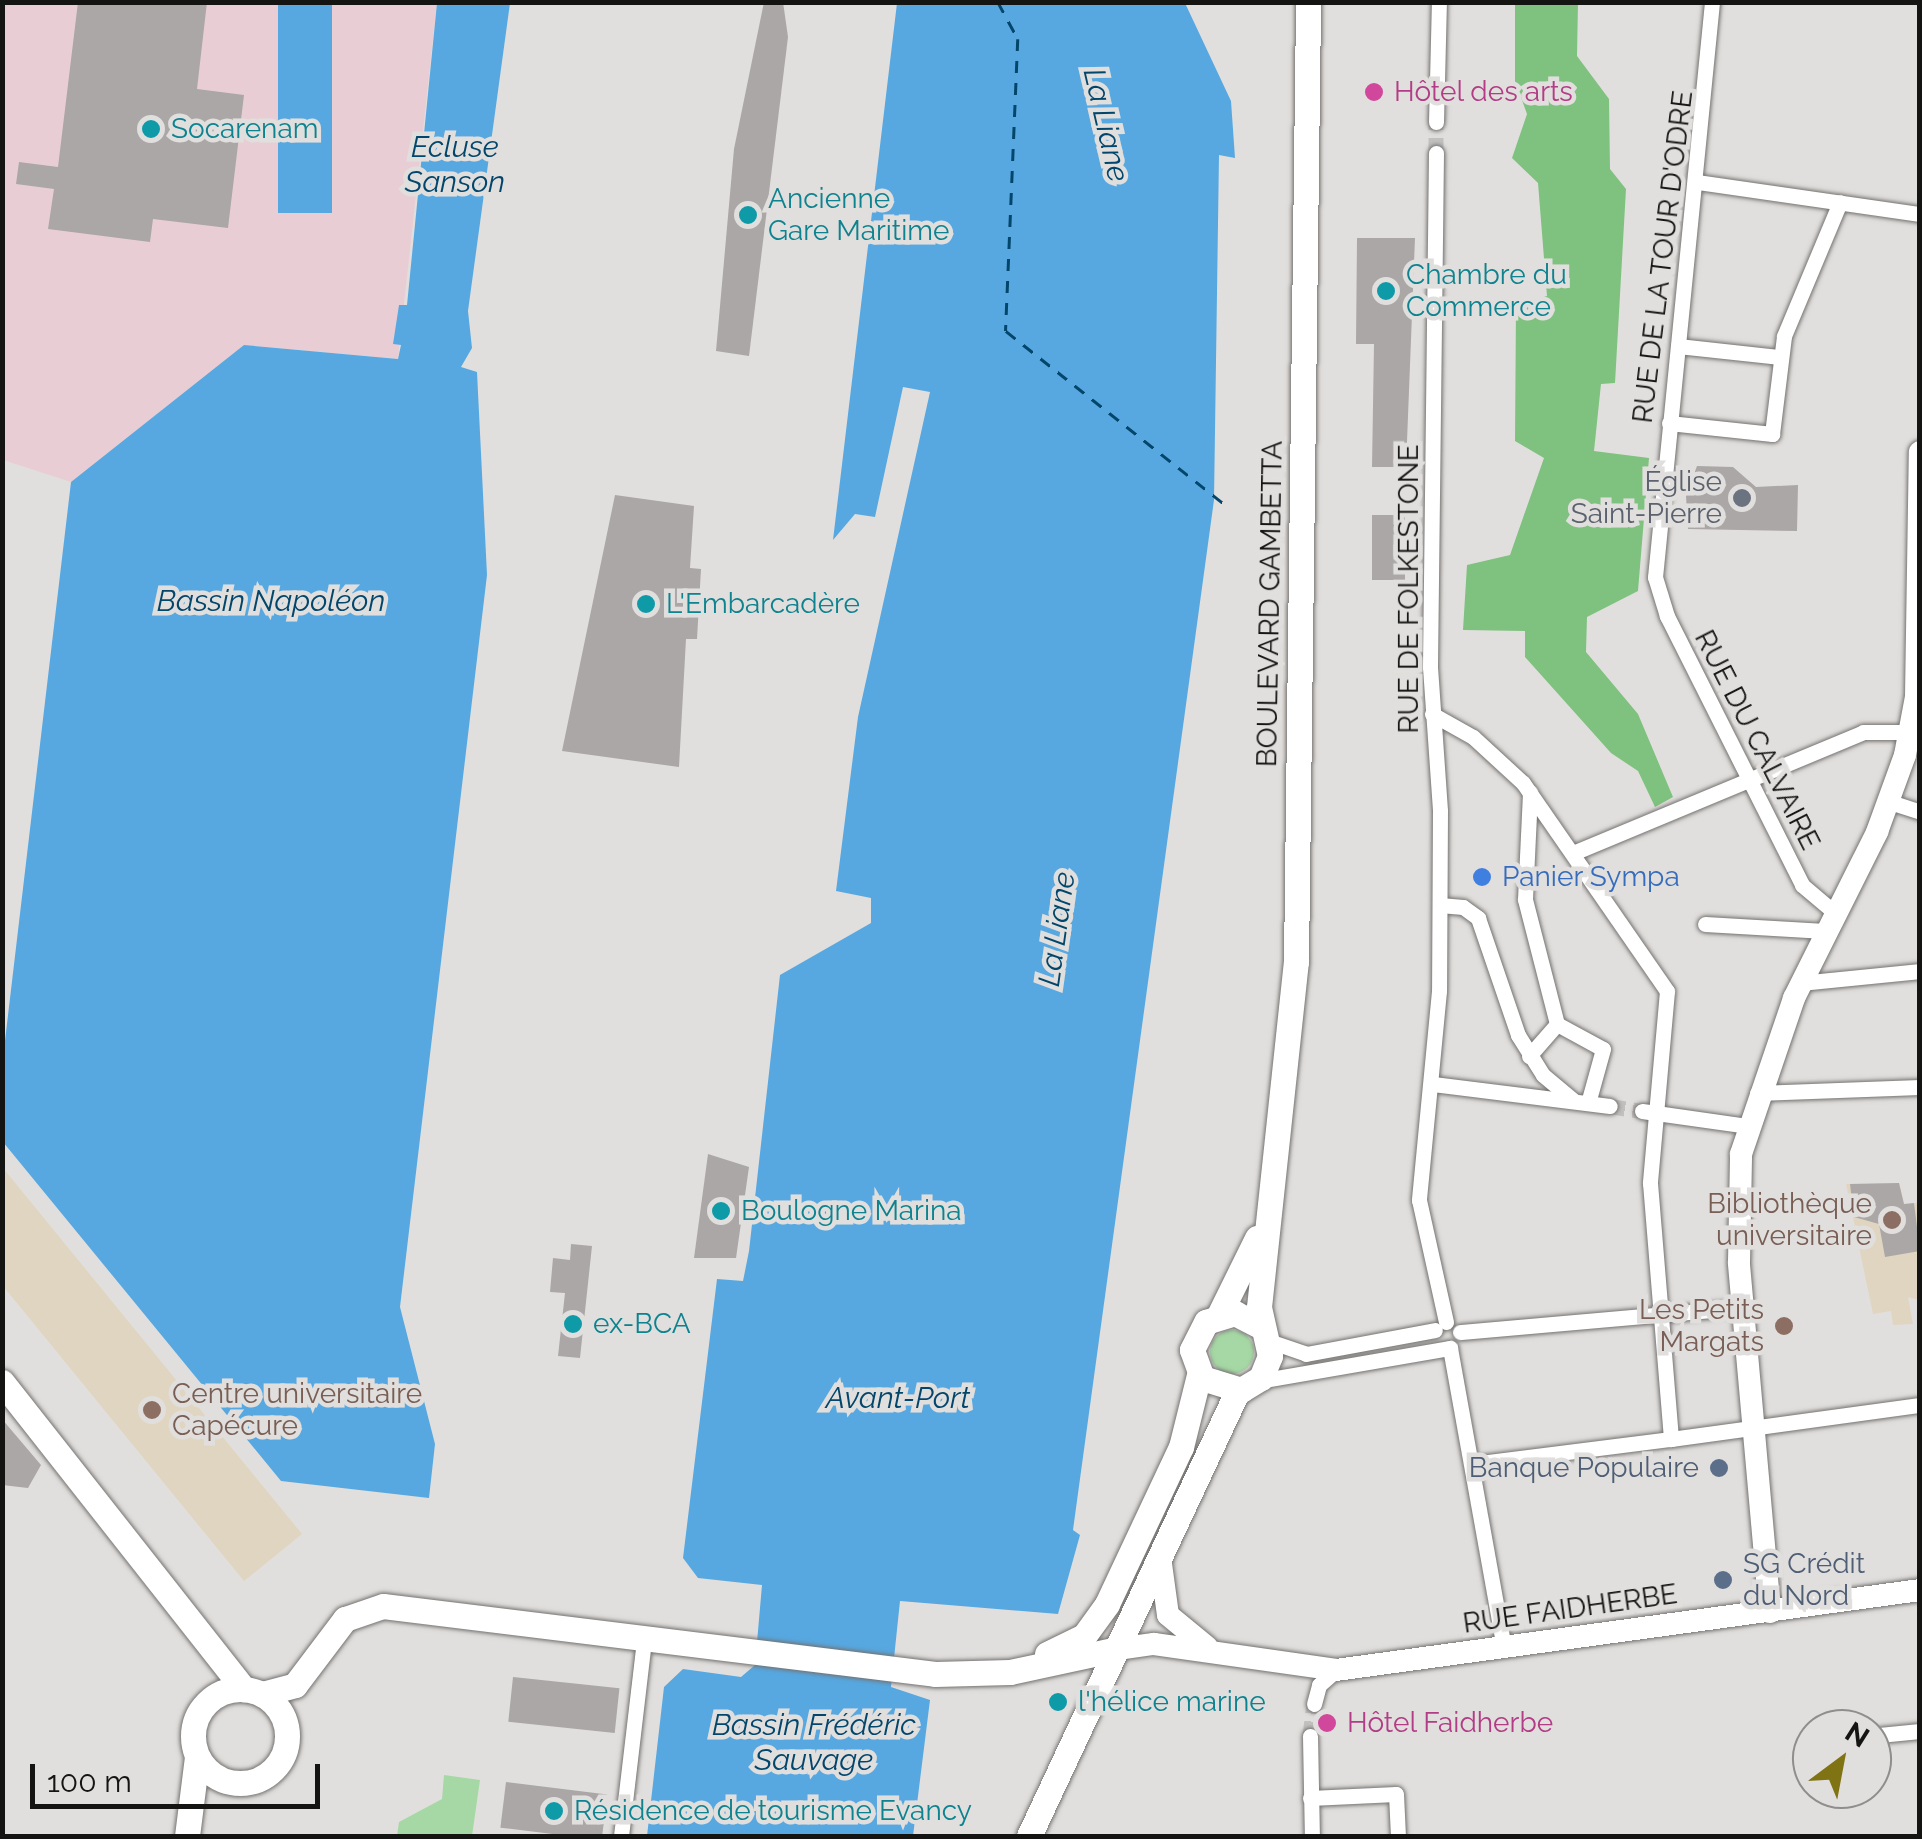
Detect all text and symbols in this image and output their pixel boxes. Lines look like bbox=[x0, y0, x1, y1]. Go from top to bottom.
water label: La Liane bbox=[1075, 65, 1137, 185]
place label: Hôtel des arts bbox=[1394, 75, 1574, 109]
marker: Hôtel des arts bbox=[1363, 81, 1385, 103]
street label: RUE DE LA TOUR D'ODRE bbox=[1626, 88, 1700, 426]
place label: Socarenam bbox=[171, 112, 318, 146]
marker: Socarenam bbox=[140, 118, 162, 140]
water label: Ecluse Sanson bbox=[405, 129, 505, 200]
place label: Ancienne Gare Maritime bbox=[768, 182, 950, 248]
marker: Ancienne Gare Maritime bbox=[737, 204, 759, 226]
place label: Chambre du Commerce bbox=[1406, 258, 1567, 324]
marker: Chambre du Commerce bbox=[1375, 280, 1397, 302]
street label: BOULEVARD GAMBETTA bbox=[1250, 441, 1290, 767]
street label: RUE DE FOLKESTONE bbox=[1392, 444, 1426, 734]
place label: Église Saint-Pierre bbox=[1571, 465, 1722, 531]
marker: Église Saint-Pierre bbox=[1731, 487, 1753, 509]
water label: Bassin Napoléon bbox=[157, 583, 385, 619]
place label: L'Embarcadère bbox=[666, 587, 860, 621]
marker: L'Embarcadère bbox=[635, 593, 657, 615]
street label: RUE DU CALVAIRE bbox=[1687, 625, 1827, 855]
place label: Panier Sympa bbox=[1502, 860, 1680, 894]
marker: Panier Sympa bbox=[1471, 866, 1493, 888]
water label: La Liane bbox=[1031, 869, 1083, 989]
place label: Bibliothèque universitaire bbox=[1707, 1187, 1872, 1253]
place label: Boulogne Marina bbox=[741, 1194, 962, 1228]
marker: Boulogne Marina bbox=[710, 1200, 732, 1222]
marker: Bibliothèque universitaire bbox=[1881, 1209, 1903, 1231]
place label: Les Petits Margats bbox=[1639, 1293, 1764, 1359]
place label: ex-BCA bbox=[593, 1307, 691, 1341]
marker: ex-BCA bbox=[562, 1313, 584, 1335]
marker: Les Petits Margats bbox=[1773, 1315, 1795, 1337]
place label: Centre universitaire Capécure bbox=[172, 1377, 422, 1443]
water label: Avant-Port bbox=[826, 1380, 970, 1416]
marker: Centre universitaire Capécure bbox=[141, 1399, 163, 1421]
place label: Banque Populaire bbox=[1469, 1451, 1699, 1485]
marker: Banque Populaire bbox=[1708, 1457, 1730, 1479]
place label: SG Crédit du Nord bbox=[1743, 1547, 1865, 1613]
marker: SG Crédit du Nord bbox=[1712, 1569, 1734, 1591]
street label: RUE FAIDHERBE bbox=[1461, 1577, 1679, 1641]
place label: l'hélice marine bbox=[1078, 1685, 1266, 1719]
marker: l'hélice marine bbox=[1047, 1691, 1069, 1713]
place label: Hôtel Faidherbe bbox=[1347, 1706, 1554, 1740]
water label: Bassin Frédéric Sauvage bbox=[712, 1707, 916, 1778]
north arrow bbox=[1792, 1709, 1892, 1809]
marker: Hôtel Faidherbe bbox=[1316, 1712, 1338, 1734]
text: N bbox=[1839, 1715, 1875, 1754]
scale bar bbox=[35, 1744, 325, 1806]
text: 100 m bbox=[47, 1764, 132, 1799]
place label: Résidence de tourisme Evancy bbox=[574, 1794, 972, 1828]
marker: Résidence de tourisme Evancy bbox=[543, 1800, 565, 1822]

